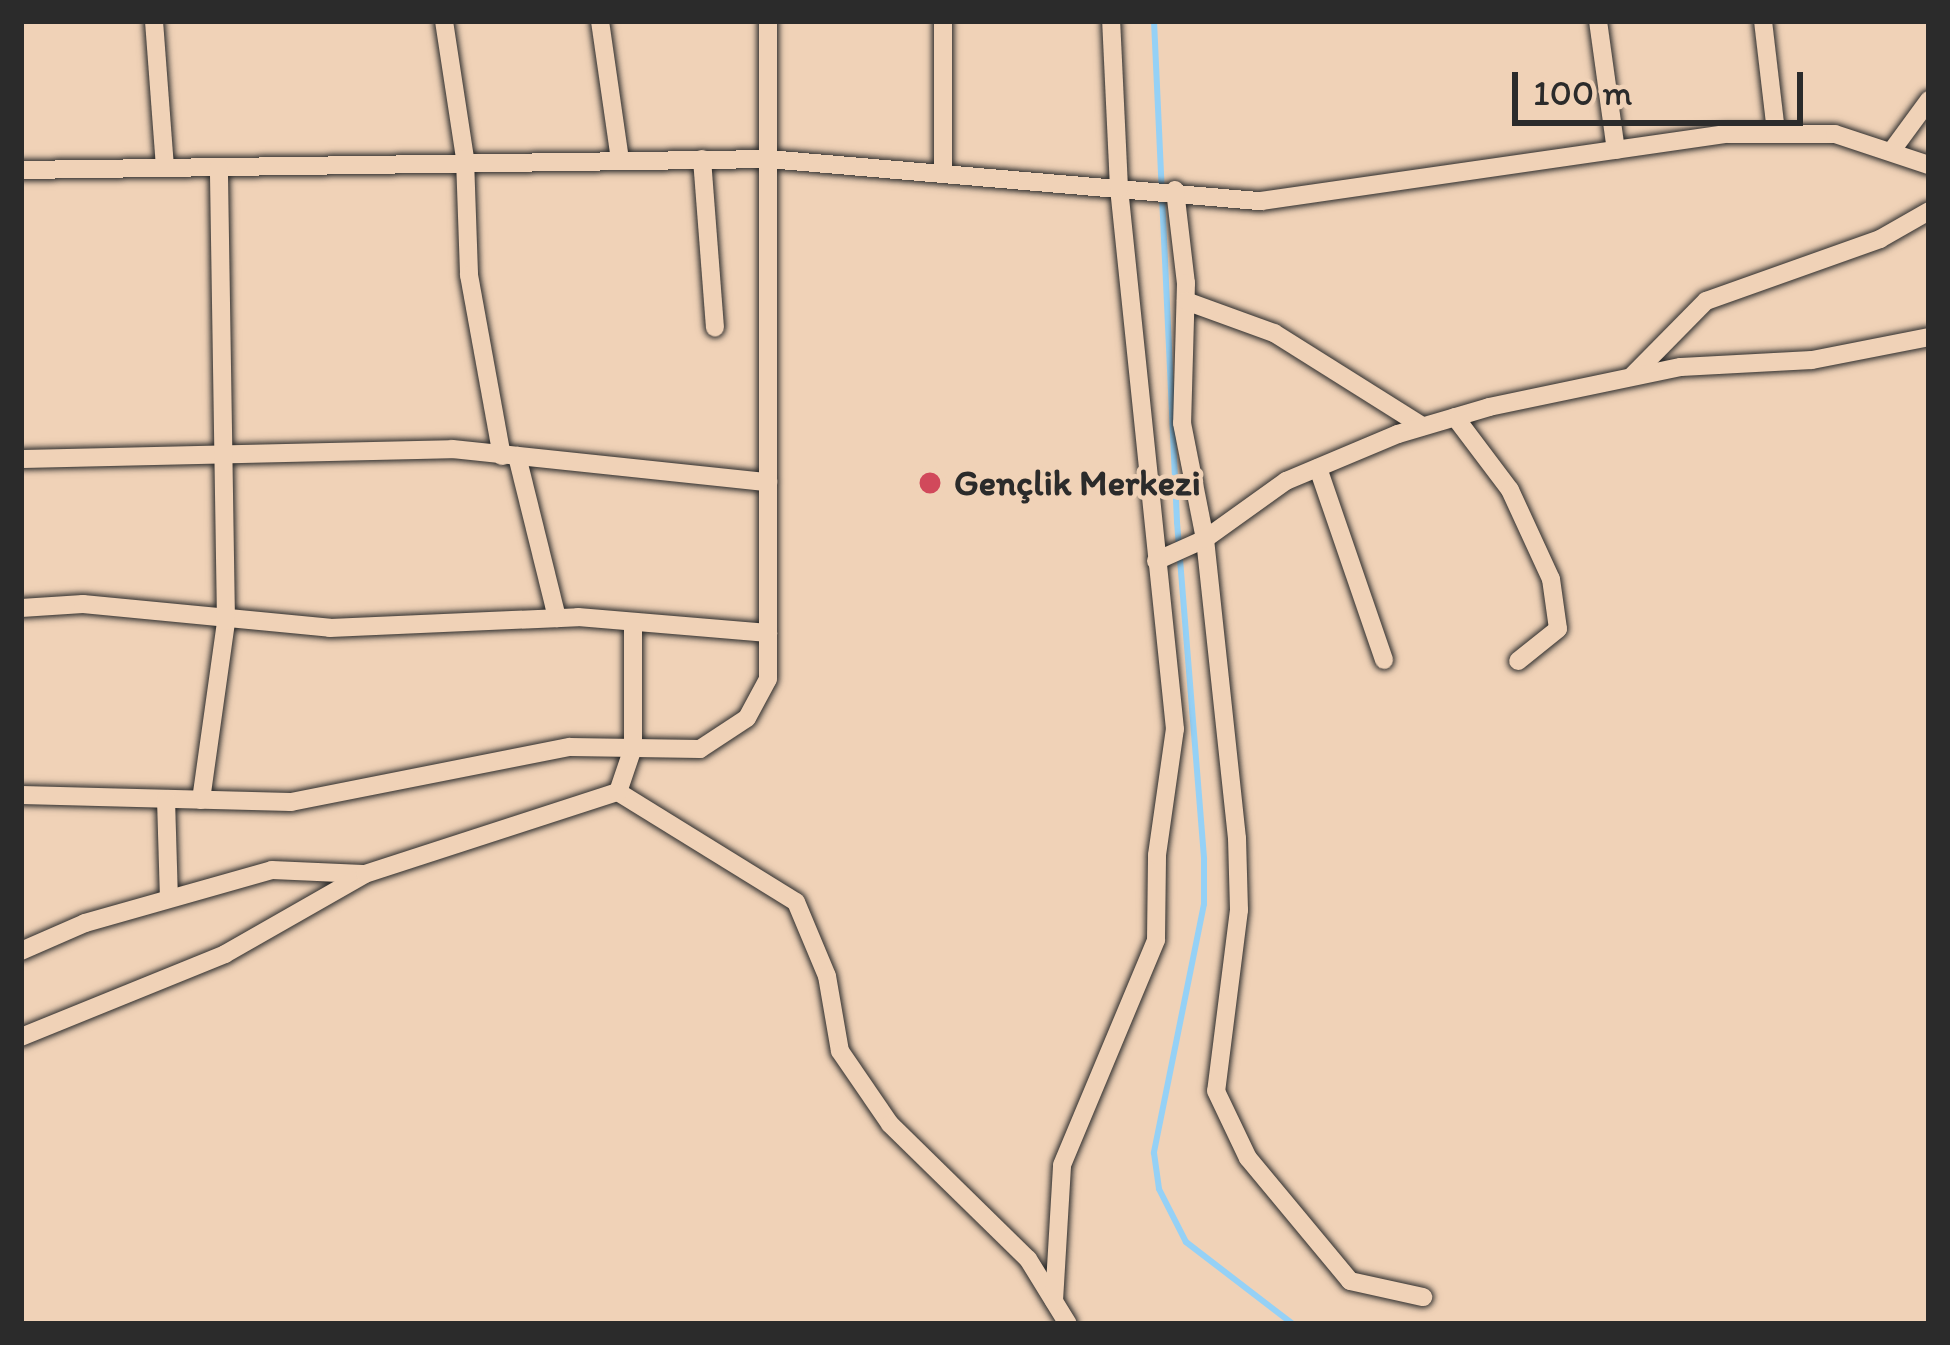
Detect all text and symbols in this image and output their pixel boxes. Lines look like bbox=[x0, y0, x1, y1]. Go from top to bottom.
scale bar bbox=[1518, 48, 1809, 122]
text: 100 m bbox=[1533, 71, 1632, 114]
place label: Gençlik Merkezi bbox=[954, 461, 1200, 505]
marker: Gençlik Merkezi bbox=[917, 470, 943, 496]

